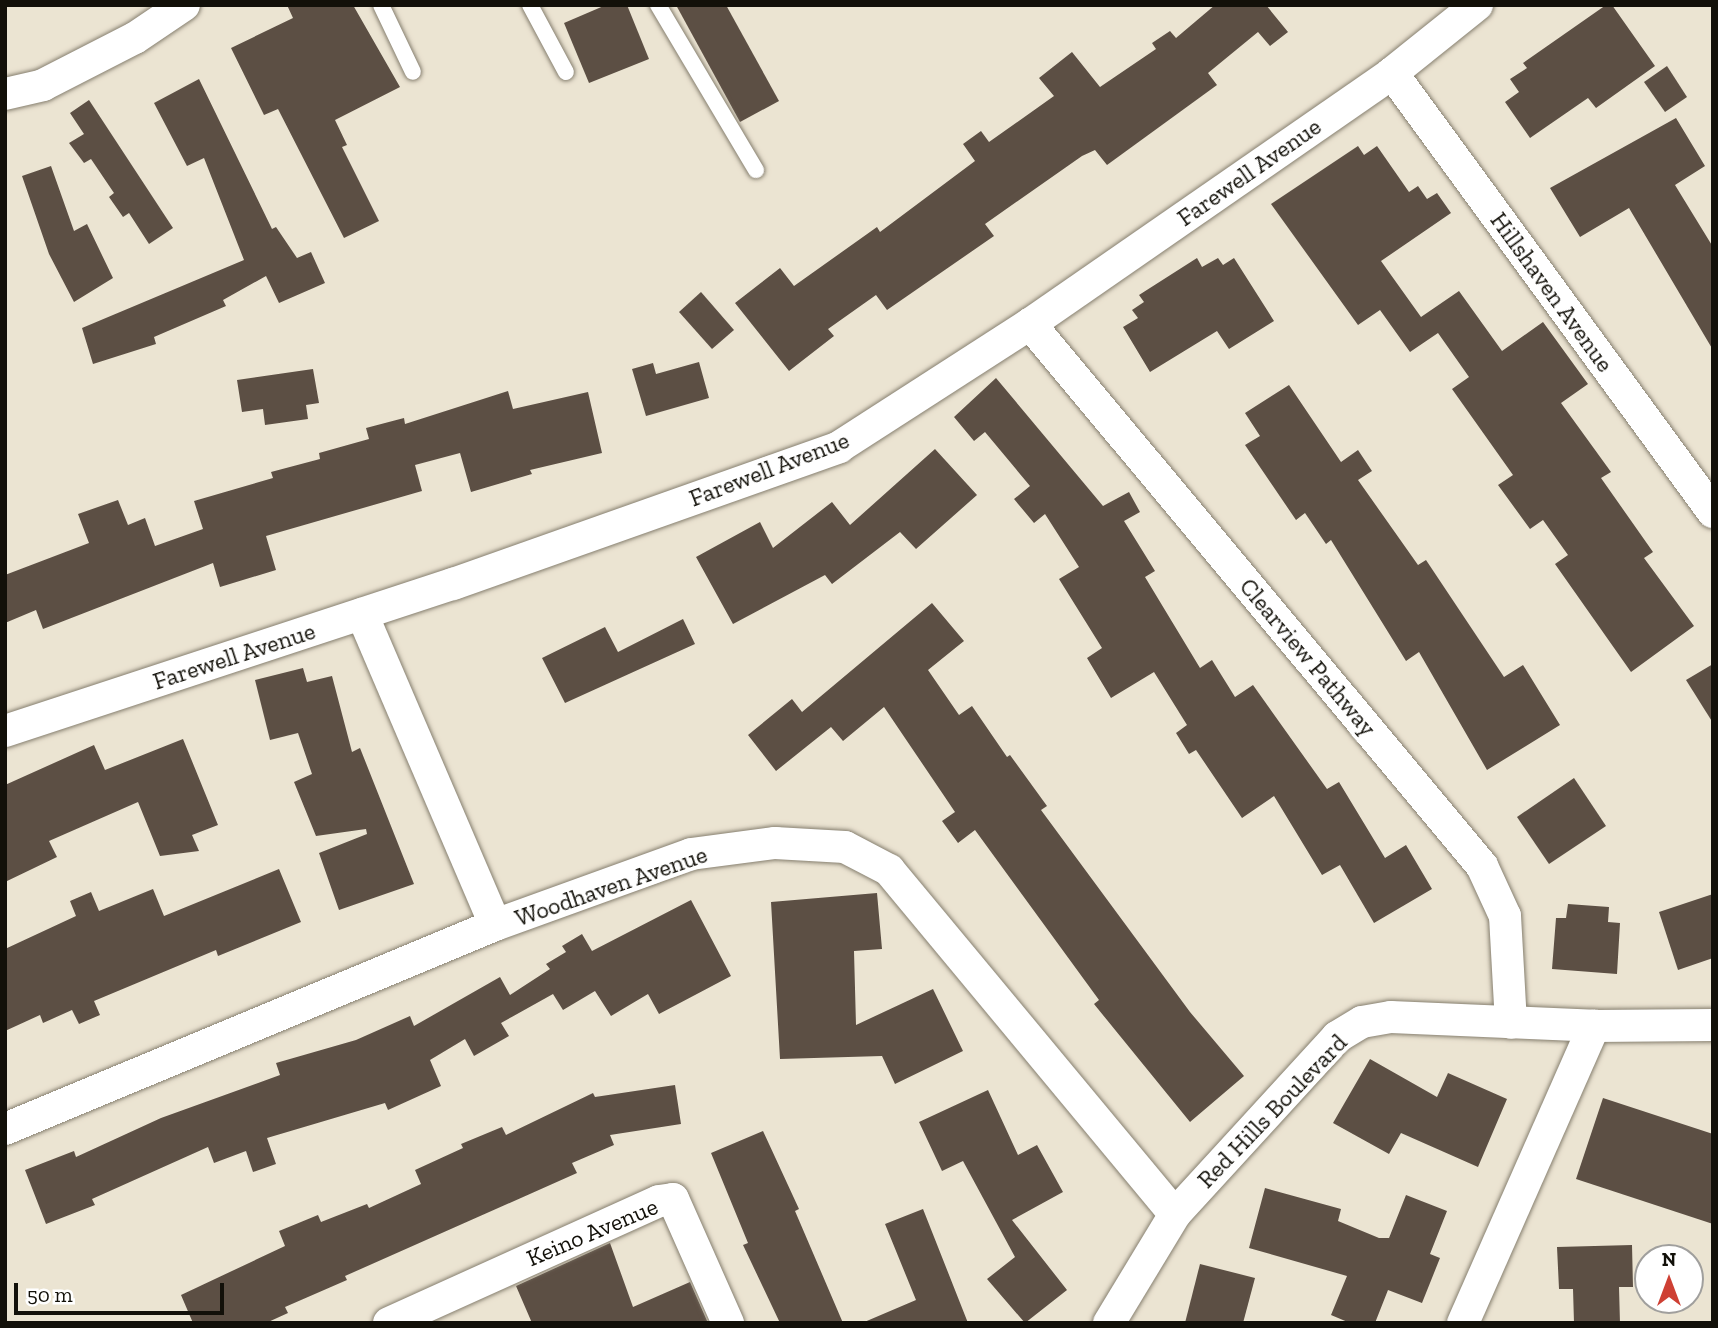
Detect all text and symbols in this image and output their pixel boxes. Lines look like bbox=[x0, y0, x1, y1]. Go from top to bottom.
street label: Farewell Avenue bbox=[1171, 112, 1327, 232]
street label: Hillshaven Avenue bbox=[1484, 206, 1620, 378]
street label: Farewell Avenue bbox=[685, 425, 853, 513]
street label: Clearview Pathway bbox=[1233, 572, 1383, 742]
street label: Farewell Avenue bbox=[149, 616, 319, 696]
street label: Woodhaven Avenue bbox=[511, 840, 711, 932]
street label: Red Hills Boulevard bbox=[1191, 1028, 1353, 1194]
street label: Keino Avenue bbox=[522, 1191, 662, 1273]
north arrow bbox=[1634, 1244, 1704, 1314]
text: N bbox=[1662, 1248, 1676, 1271]
scale bar bbox=[18, 1268, 228, 1312]
text: 50 m bbox=[27, 1282, 73, 1307]

